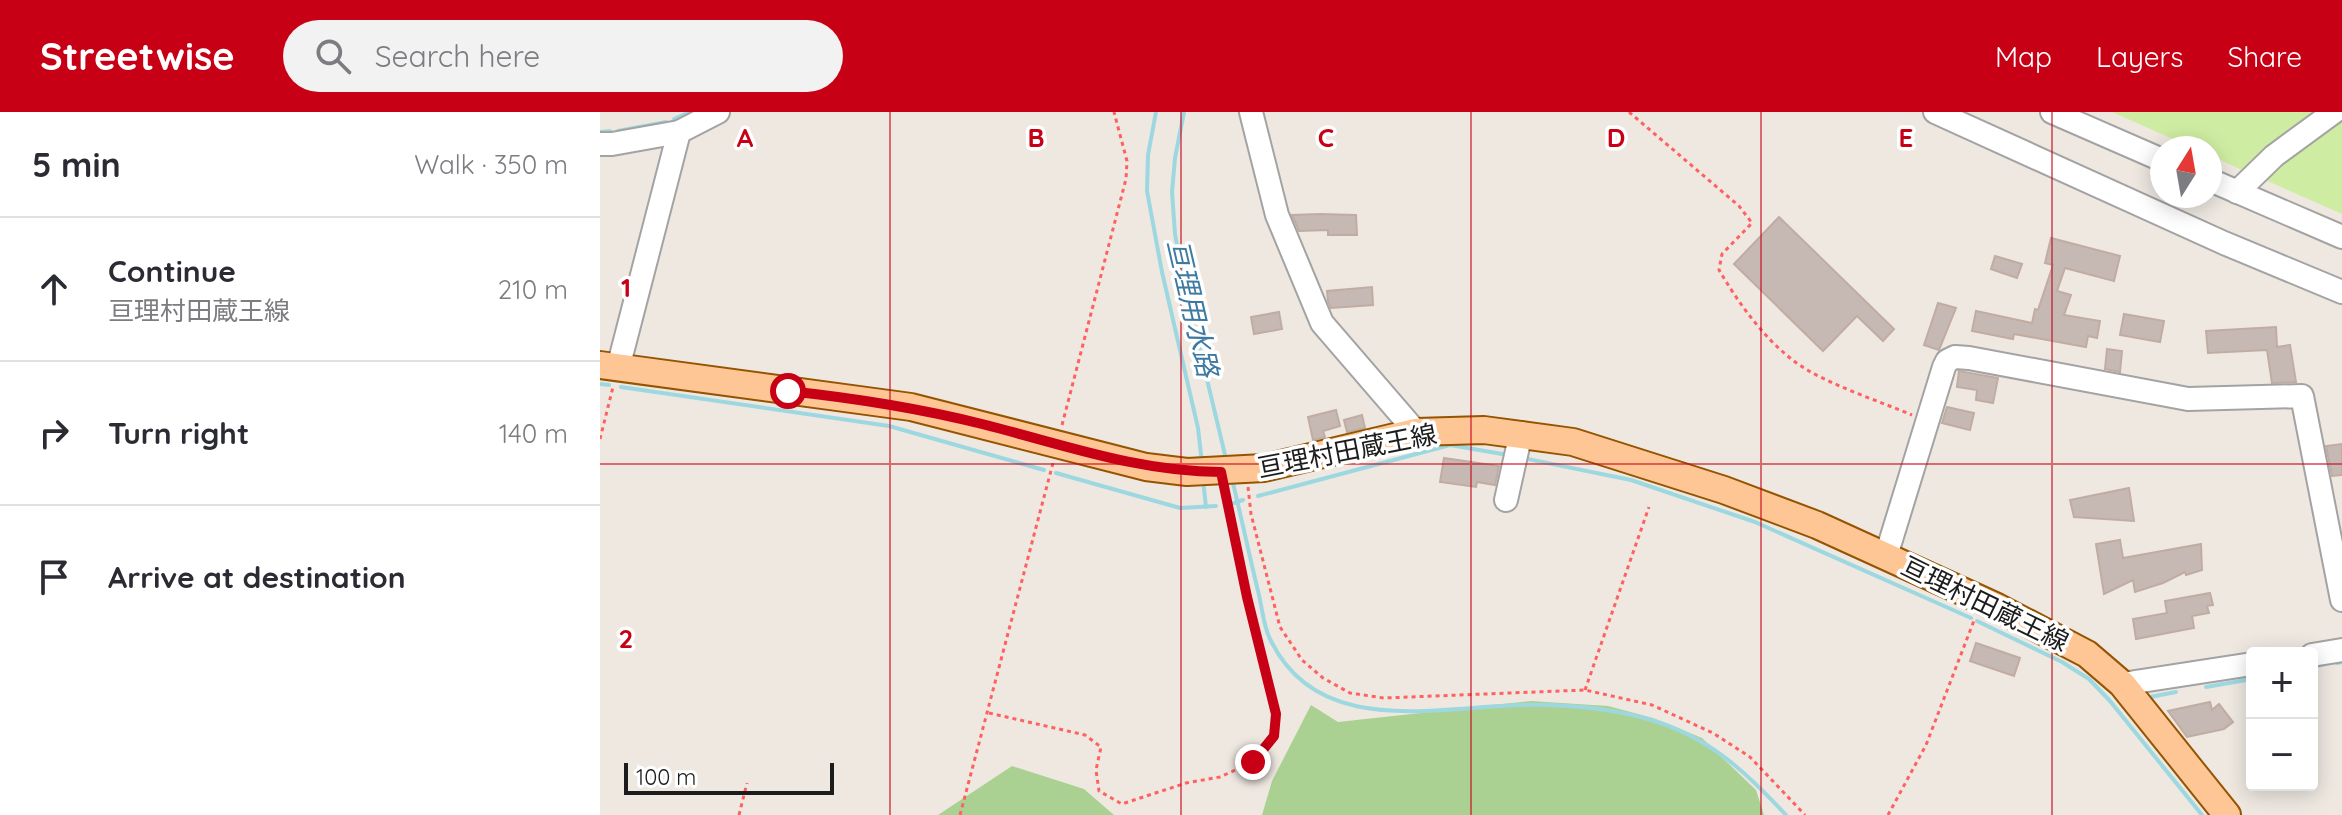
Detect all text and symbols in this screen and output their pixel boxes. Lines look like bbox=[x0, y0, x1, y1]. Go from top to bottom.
search box bbox=[283, 20, 843, 92]
text: Streetwise bbox=[40, 32, 235, 80]
icon: search bbox=[311, 34, 355, 78]
text: Search here bbox=[375, 37, 540, 75]
text: Map bbox=[1995, 39, 2052, 74]
text: Layers bbox=[2096, 39, 2183, 74]
text: Share bbox=[2227, 39, 2302, 74]
text: A bbox=[737, 121, 754, 154]
text: B bbox=[1027, 121, 1045, 154]
text: C bbox=[1318, 121, 1334, 154]
text: D bbox=[1607, 121, 1625, 154]
text: E bbox=[1899, 121, 1913, 154]
north arrow bbox=[2150, 136, 2222, 208]
text: 5 min bbox=[32, 143, 121, 186]
text: Walk · 350 m bbox=[414, 148, 568, 181]
water label: 亘理用水路 bbox=[1161, 236, 1227, 382]
text: Continue bbox=[108, 252, 236, 290]
icon: ahead bbox=[32, 267, 76, 311]
text: 1 bbox=[621, 271, 631, 304]
text: 210 m bbox=[498, 273, 568, 306]
text: 亘理村田蔵王線 bbox=[108, 294, 290, 327]
route start bbox=[770, 373, 806, 409]
icon: right bbox=[32, 411, 76, 455]
text: Turn right bbox=[108, 414, 249, 452]
text: 140 m bbox=[499, 417, 568, 450]
street label: 亘理村田蔵王線 bbox=[1254, 417, 1439, 484]
street label: 亘理村田蔵王線 bbox=[1896, 549, 2074, 658]
icon: arrive bbox=[32, 555, 76, 599]
text: Arrive at destination bbox=[108, 558, 406, 596]
text: 2 bbox=[619, 622, 633, 655]
map controls bbox=[2246, 647, 2318, 791]
button: + bbox=[2246, 647, 2318, 719]
button: − bbox=[2246, 719, 2318, 791]
route end bbox=[1235, 744, 1271, 780]
scale bar bbox=[624, 759, 834, 795]
text: 100 m bbox=[636, 763, 696, 791]

